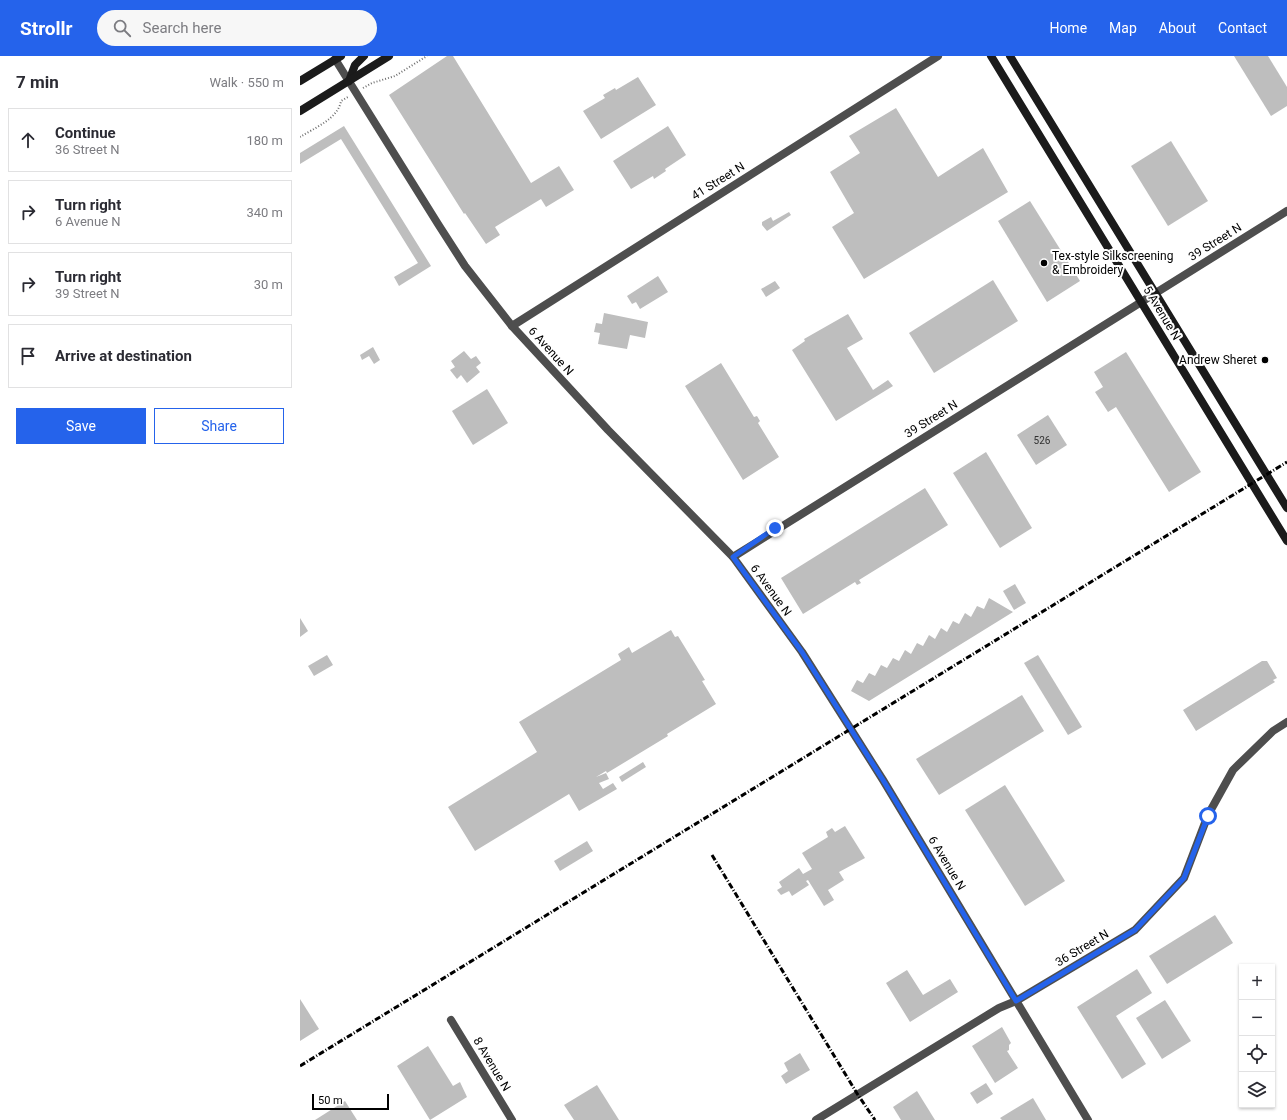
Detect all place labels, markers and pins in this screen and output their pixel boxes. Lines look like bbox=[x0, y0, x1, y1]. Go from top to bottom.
place label: Tex-style Silkscreening & Embroidery bbox=[1052, 249, 1173, 277]
marker: Tex-style Silkscreening & Embroidery bbox=[1039, 258, 1049, 268]
place label: Andrew Sheret bbox=[1179, 353, 1257, 367]
marker: Andrew Sheret bbox=[1260, 355, 1270, 365]

